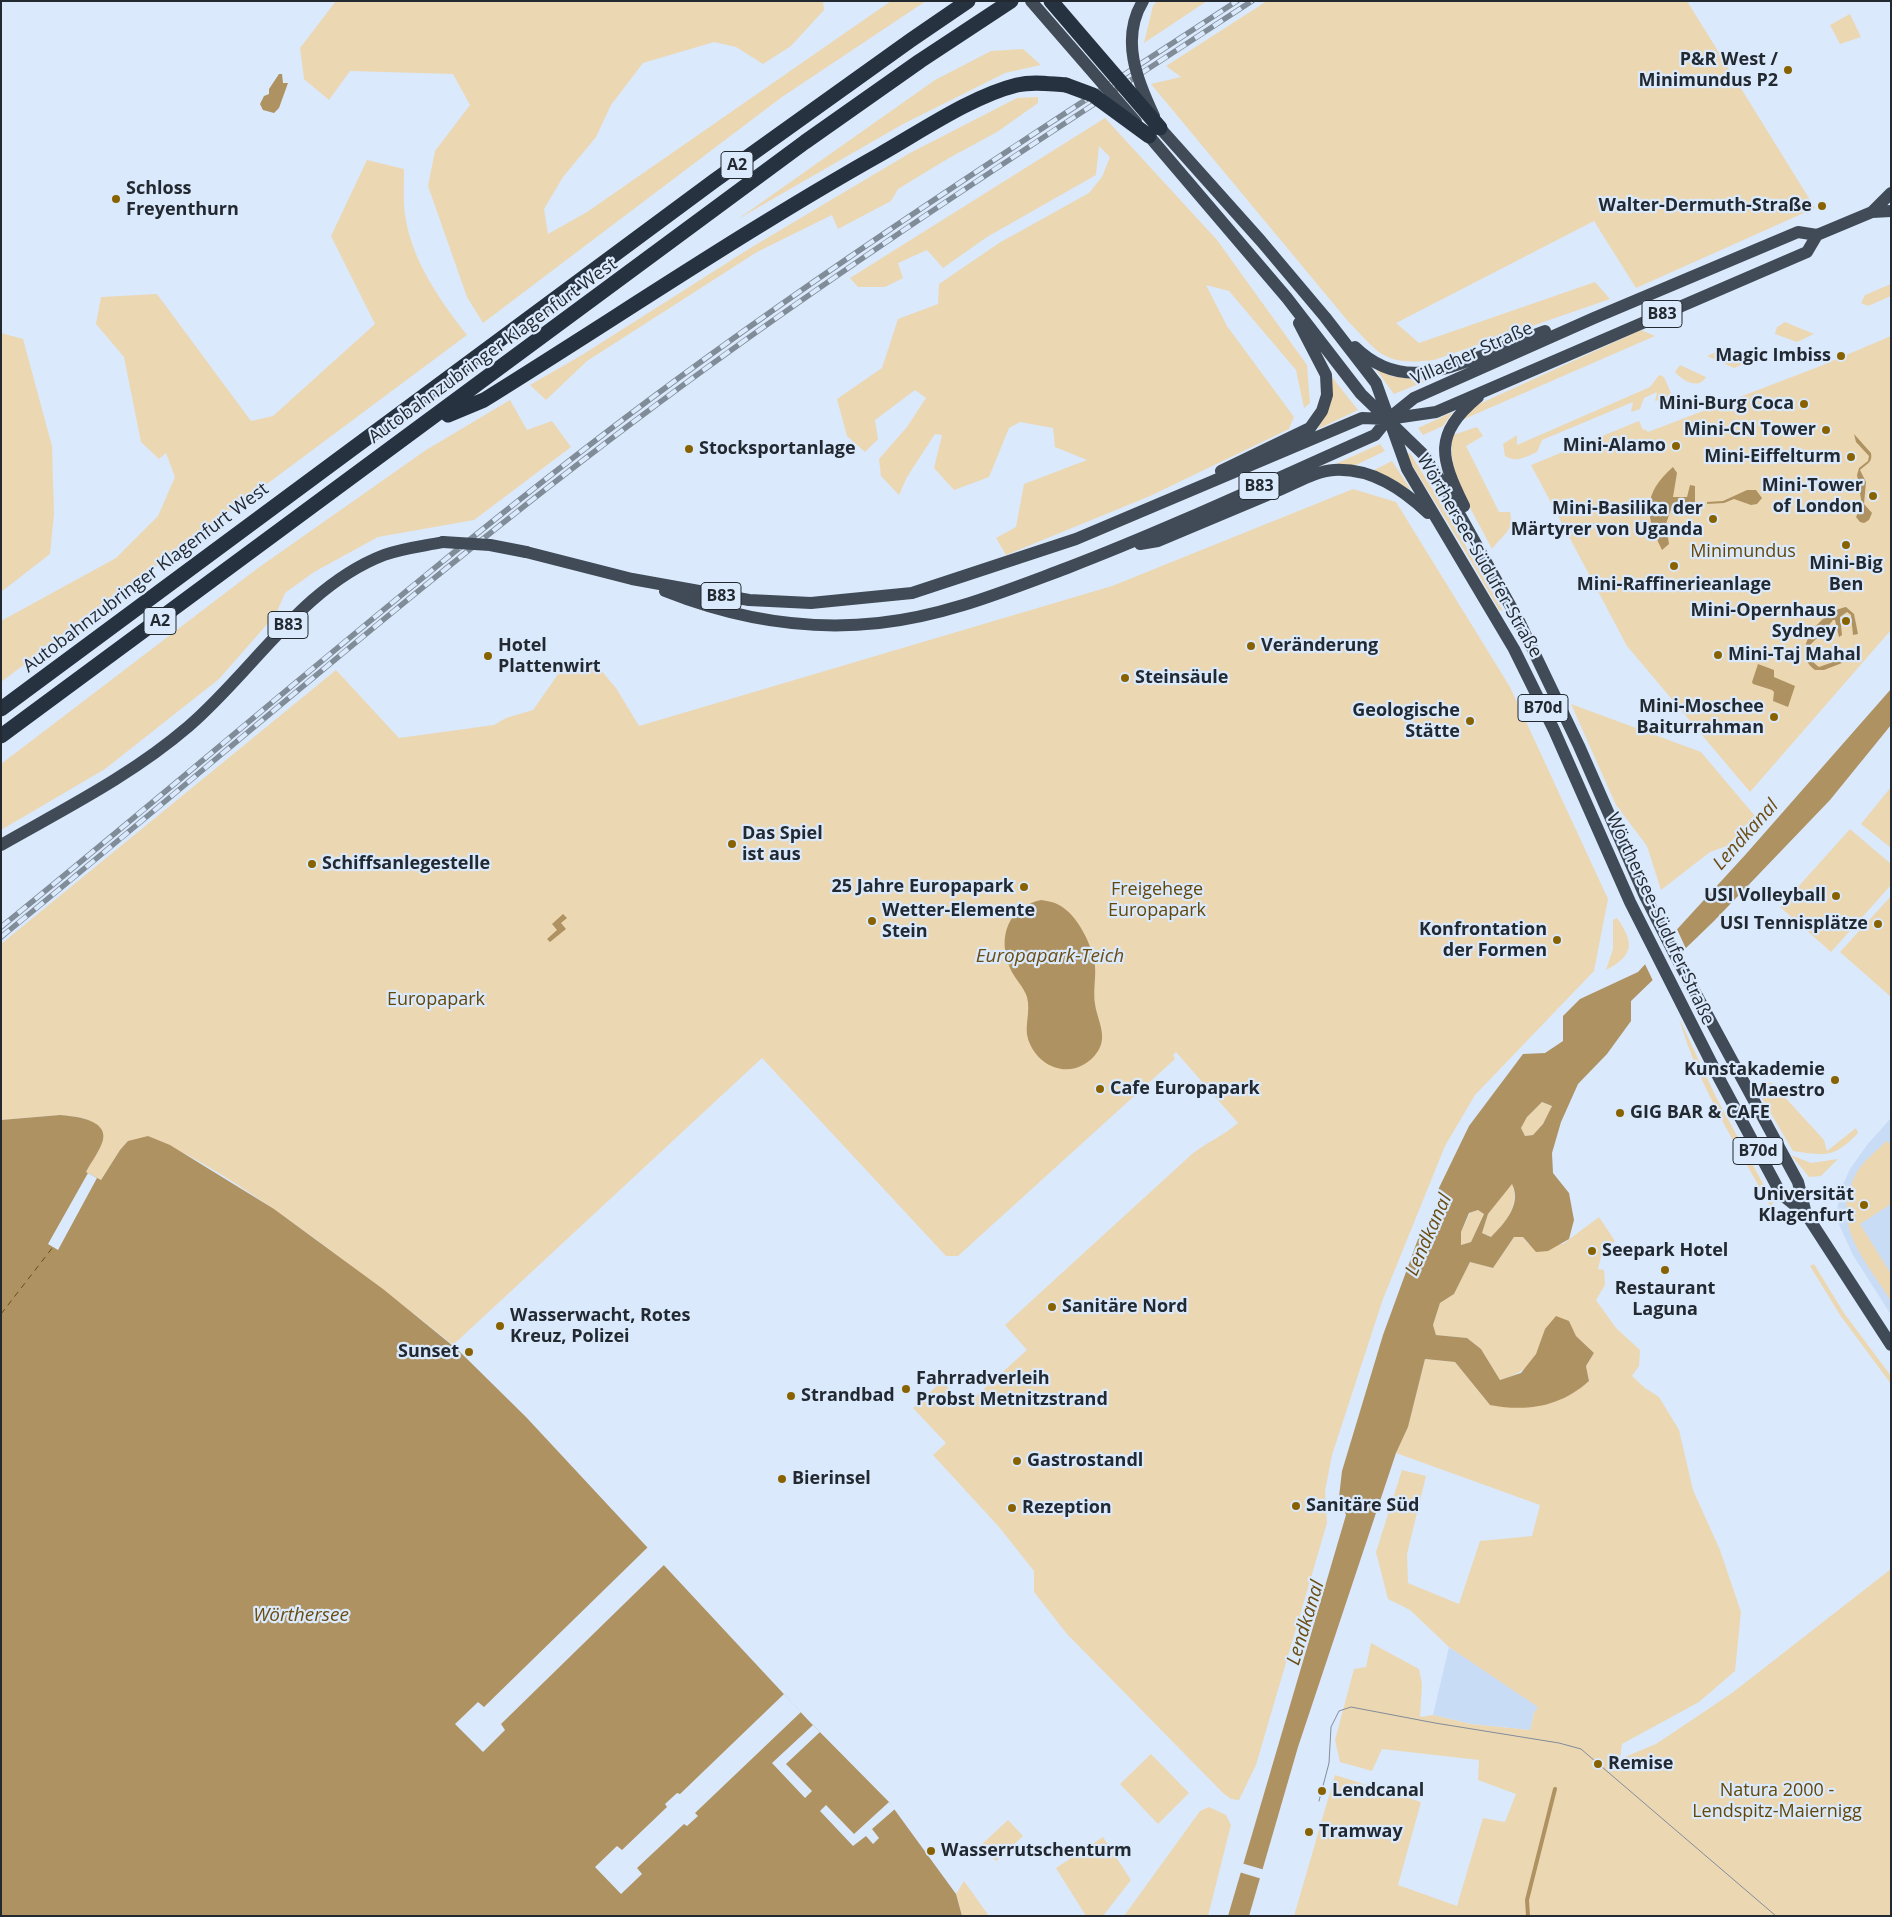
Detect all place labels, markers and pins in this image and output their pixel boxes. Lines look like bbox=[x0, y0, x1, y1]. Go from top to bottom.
place label: P&R West / Minimundus P2 bbox=[1638, 49, 1778, 92]
marker: P&R West / Minimundus P2 bbox=[1782, 64, 1794, 76]
place label: Schloss Freyenthurn bbox=[126, 178, 239, 220]
marker: Schloss Freyenthurn bbox=[110, 193, 122, 205]
place label: Walter-Dermuth-Straße bbox=[1599, 195, 1812, 217]
marker: Walter-Dermuth-Straße bbox=[1816, 200, 1828, 212]
place label: Magic Imbiss bbox=[1715, 345, 1831, 367]
marker: Magic Imbiss bbox=[1835, 350, 1847, 362]
place label: Mini-Burg Coca bbox=[1659, 393, 1794, 415]
marker: Mini-Burg Coca bbox=[1798, 398, 1810, 410]
place label: Mini-CN Tower bbox=[1684, 419, 1816, 441]
marker: Mini-CN Tower bbox=[1820, 424, 1832, 436]
place label: Mini-Alamo bbox=[1563, 435, 1666, 457]
place label: Stocksportanlage bbox=[699, 438, 856, 460]
marker: Mini-Alamo bbox=[1670, 440, 1682, 452]
marker: Stocksportanlage bbox=[683, 443, 695, 455]
place label: Mini-Eiffelturm bbox=[1704, 446, 1841, 468]
marker: Mini-Eiffelturm bbox=[1845, 451, 1857, 463]
place label: Mini-Tower of London bbox=[1762, 475, 1863, 518]
marker: Mini-Tower of London bbox=[1867, 490, 1879, 502]
place label: Mini-Basilika der Märtyrer von Uganda bbox=[1511, 498, 1703, 540]
marker: Mini-Basilika der Märtyrer von Uganda bbox=[1707, 513, 1719, 525]
marker: Mini-Big Ben bbox=[1840, 539, 1852, 551]
place label: Mini-Big Ben bbox=[1809, 553, 1883, 596]
marker: Mini-Raffinerieanlage bbox=[1668, 560, 1680, 572]
place label: Mini-Raffinerieanlage bbox=[1577, 574, 1771, 596]
place label: Mini-Opernhaus Sydney bbox=[1691, 600, 1836, 642]
marker: Mini-Opernhaus Sydney bbox=[1840, 615, 1852, 627]
place label: Hotel Plattenwirt bbox=[498, 635, 601, 678]
place label: Veränderung bbox=[1261, 635, 1378, 657]
marker: Veränderung bbox=[1245, 640, 1257, 652]
place label: Mini-Taj Mahal bbox=[1728, 644, 1861, 666]
marker: Mini-Taj Mahal bbox=[1712, 649, 1724, 661]
marker: Hotel Plattenwirt bbox=[482, 650, 494, 662]
place label: Steinsäule bbox=[1135, 667, 1228, 689]
marker: Steinsäule bbox=[1119, 672, 1131, 684]
place label: Mini-Moschee Baiturrahman bbox=[1636, 696, 1764, 739]
place label: Geologische Stätte bbox=[1352, 700, 1460, 742]
marker: Mini-Moschee Baiturrahman bbox=[1768, 711, 1780, 723]
marker: Geologische Stätte bbox=[1464, 715, 1476, 727]
place label: Das Spiel ist aus bbox=[742, 823, 823, 866]
marker: Das Spiel ist aus bbox=[726, 838, 738, 850]
place label: Schiffsanlegestelle bbox=[322, 853, 490, 875]
marker: Schiffsanlegestelle bbox=[306, 858, 318, 870]
place label: 25 Jahre Europapark bbox=[832, 876, 1014, 898]
marker: 25 Jahre Europapark bbox=[1018, 881, 1030, 893]
place label: USI Volleyball bbox=[1704, 885, 1826, 907]
marker: USI Volleyball bbox=[1830, 890, 1842, 902]
place label: Wetter-Elemente Stein bbox=[882, 900, 1035, 942]
place label: USI Tennisplätze bbox=[1720, 913, 1868, 935]
marker: Wetter-Elemente Stein bbox=[866, 915, 878, 927]
marker: USI Tennisplätze bbox=[1872, 918, 1884, 930]
place label: Konfrontation der Formen bbox=[1419, 919, 1547, 962]
marker: Konfrontation der Formen bbox=[1551, 934, 1563, 946]
place label: Kunstakademie Maestro bbox=[1684, 1059, 1825, 1102]
marker: Kunstakademie Maestro bbox=[1829, 1074, 1841, 1086]
place label: Cafe Europapark bbox=[1110, 1078, 1260, 1100]
marker: Cafe Europapark bbox=[1094, 1083, 1106, 1095]
place label: GIG BAR & CAFE bbox=[1630, 1102, 1770, 1124]
marker: GIG BAR & CAFE bbox=[1614, 1107, 1626, 1119]
place label: Universität Klagenfurt bbox=[1753, 1184, 1854, 1226]
marker: Universität Klagenfurt bbox=[1858, 1199, 1870, 1211]
place label: Seepark Hotel bbox=[1602, 1240, 1728, 1262]
marker: Seepark Hotel bbox=[1586, 1245, 1598, 1257]
marker: Restaurant Laguna bbox=[1659, 1264, 1671, 1276]
place label: Restaurant Laguna bbox=[1615, 1278, 1715, 1320]
place label: Sanitäre Nord bbox=[1062, 1296, 1188, 1318]
marker: Sanitäre Nord bbox=[1046, 1301, 1058, 1313]
place label: Wasserwacht, Rotes Kreuz, Polizei bbox=[510, 1305, 690, 1348]
marker: Wasserwacht, Rotes Kreuz, Polizei bbox=[494, 1320, 506, 1332]
place label: Sunset bbox=[398, 1341, 459, 1363]
marker: Sunset bbox=[463, 1346, 475, 1358]
place label: Fahrradverleih Probst Metnitzstrand bbox=[916, 1368, 1108, 1410]
marker: Fahrradverleih Probst Metnitzstrand bbox=[900, 1383, 912, 1395]
place label: Strandbad bbox=[801, 1385, 895, 1407]
marker: Strandbad bbox=[785, 1390, 797, 1402]
place label: Gastrostandl bbox=[1027, 1450, 1143, 1472]
marker: Gastrostandl bbox=[1011, 1455, 1023, 1467]
place label: Bierinsel bbox=[792, 1468, 871, 1490]
marker: Bierinsel bbox=[776, 1473, 788, 1485]
place label: Sanitäre Süd bbox=[1306, 1495, 1419, 1517]
place label: Rezeption bbox=[1022, 1497, 1112, 1519]
marker: Sanitäre Süd bbox=[1290, 1500, 1302, 1512]
marker: Rezeption bbox=[1006, 1502, 1018, 1514]
place label: Remise bbox=[1608, 1753, 1673, 1775]
marker: Remise bbox=[1592, 1758, 1604, 1770]
place label: Lendcanal bbox=[1332, 1780, 1424, 1802]
marker: Lendcanal bbox=[1316, 1785, 1328, 1797]
place label: Tramway bbox=[1319, 1821, 1403, 1843]
marker: Tramway bbox=[1303, 1826, 1315, 1838]
place label: Wasserrutschenturm bbox=[941, 1840, 1132, 1862]
marker: Wasserrutschenturm bbox=[925, 1845, 937, 1857]

